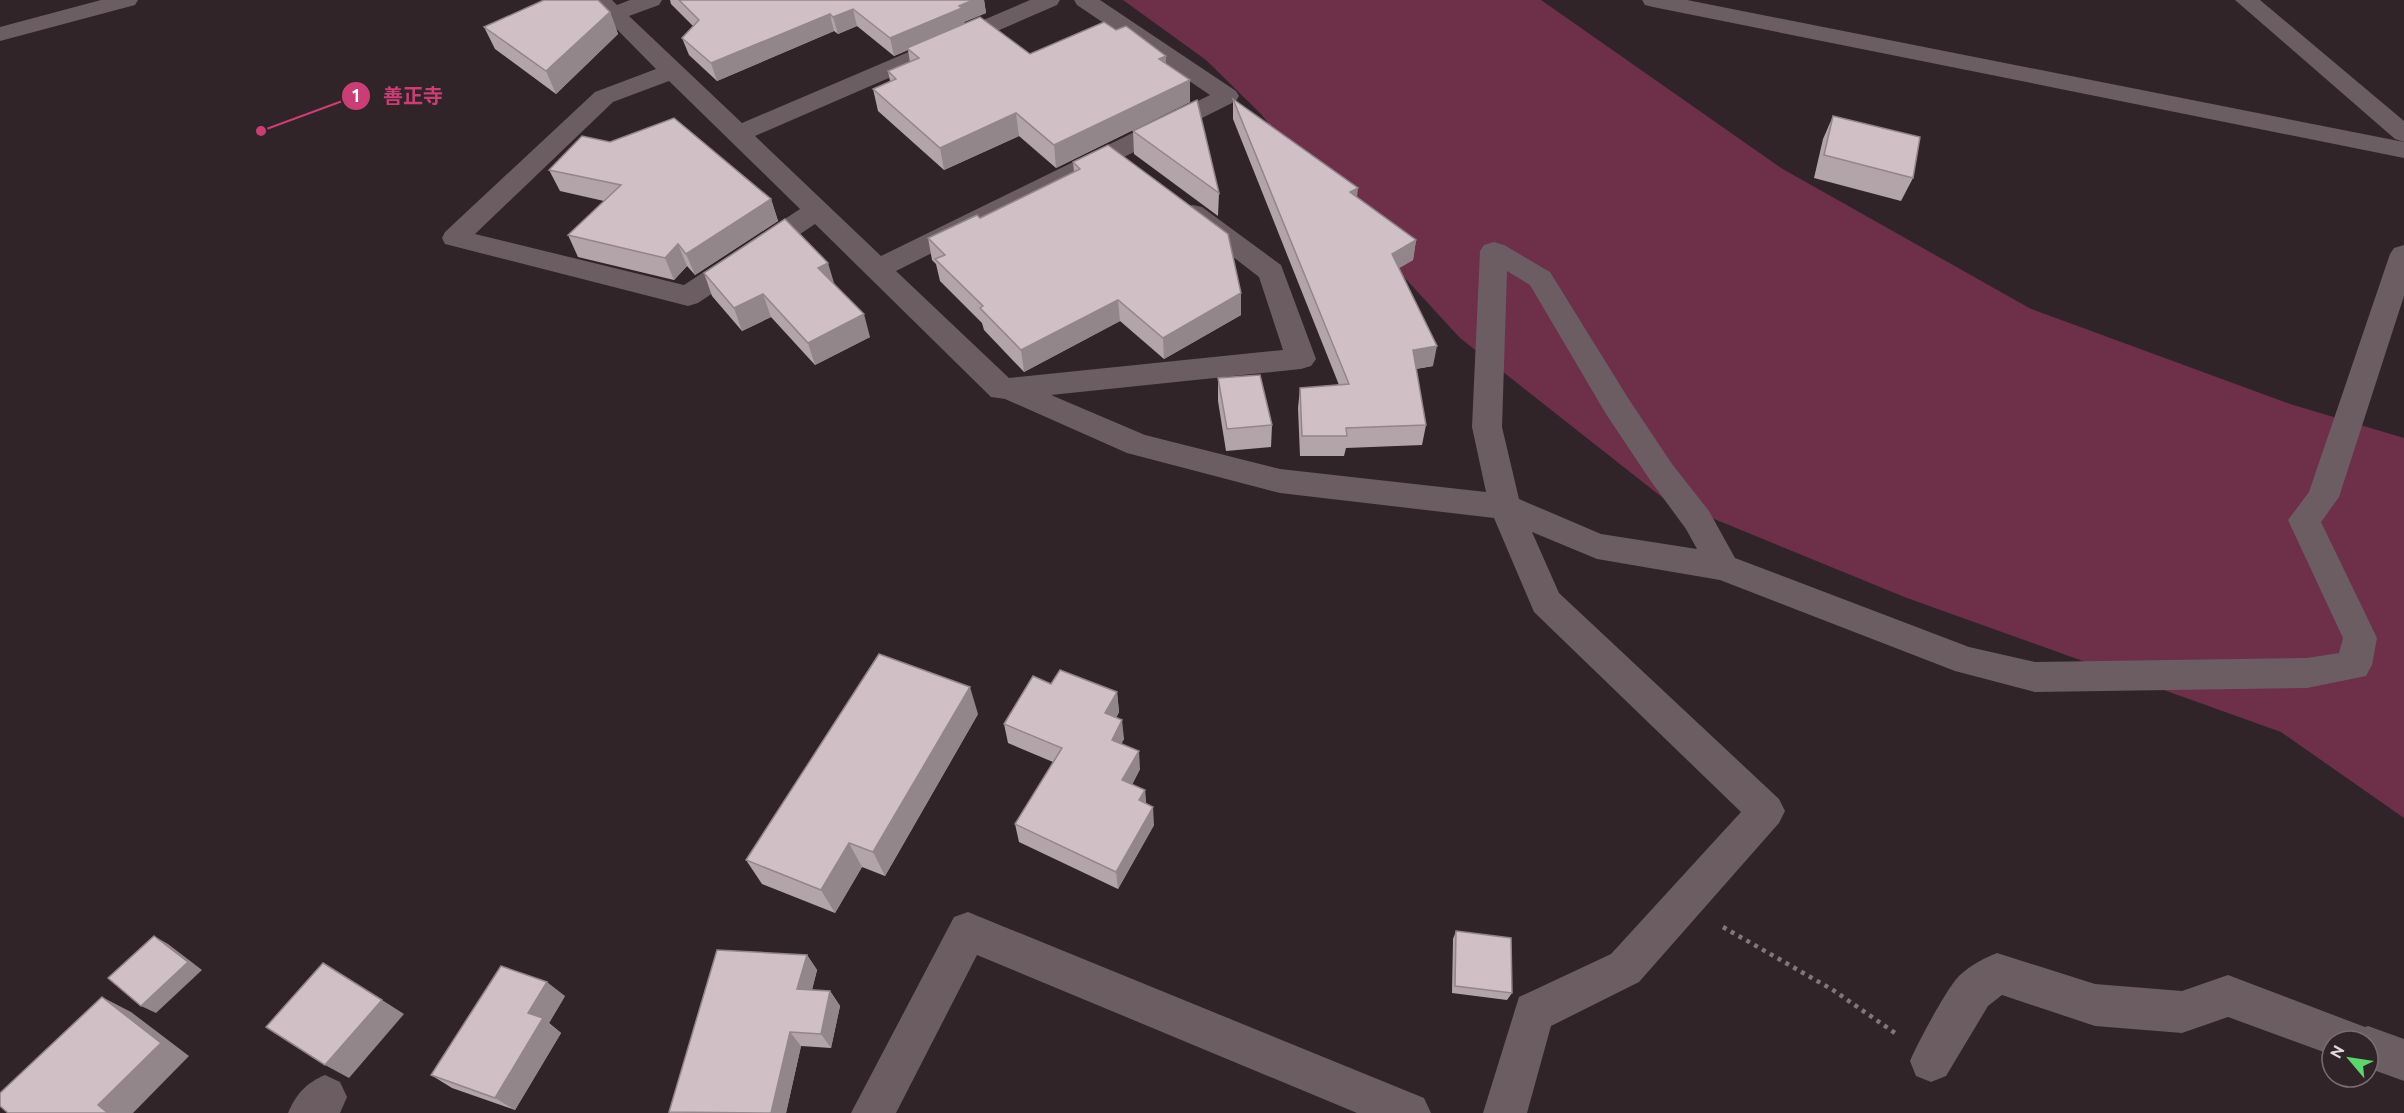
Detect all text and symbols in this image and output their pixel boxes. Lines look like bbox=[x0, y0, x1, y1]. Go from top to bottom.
callout: 善正寺 bbox=[341, 77, 455, 115]
text: 善正寺 bbox=[383, 84, 443, 107]
text: 1 bbox=[351, 85, 361, 105]
north arrow bbox=[2320, 1029, 2380, 1089]
text: N bbox=[2326, 1042, 2348, 1061]

